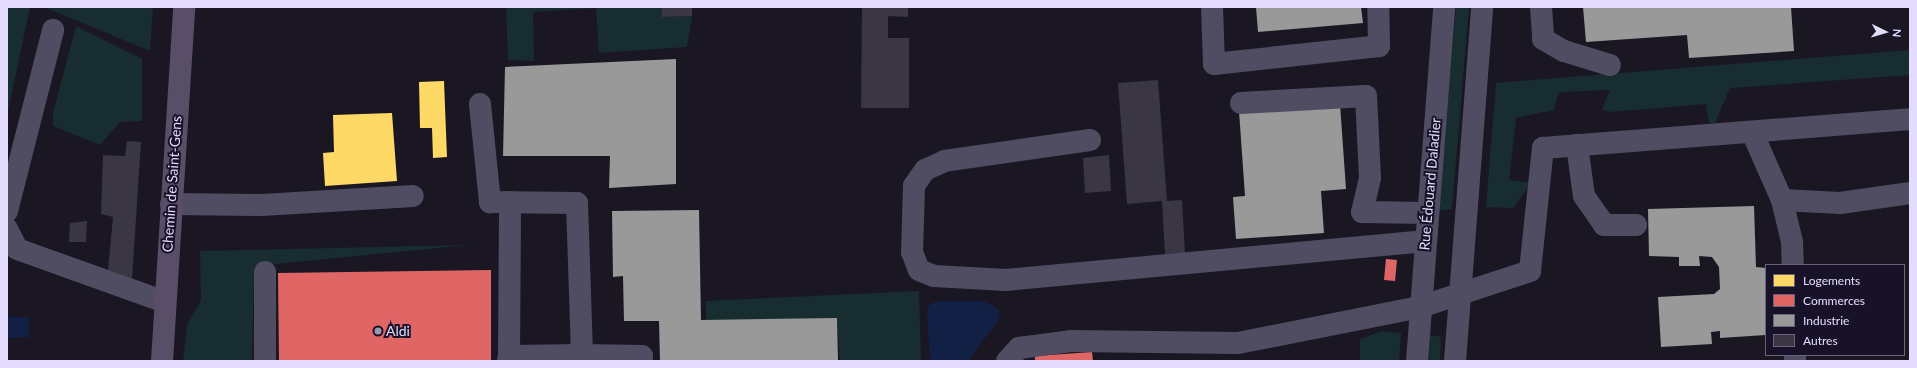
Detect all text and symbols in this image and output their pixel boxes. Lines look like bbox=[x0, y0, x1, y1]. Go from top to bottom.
north arrow bbox=[1865, 12, 1905, 52]
text: N bbox=[1891, 28, 1904, 38]
street label: Chemin de Saint-Gens bbox=[159, 115, 185, 253]
street label: Rue Édouard Daladier bbox=[1416, 117, 1444, 251]
legend bbox=[1765, 264, 1905, 356]
text: Logements bbox=[1803, 273, 1860, 288]
text: Commerces bbox=[1803, 293, 1865, 308]
text: Industrie bbox=[1803, 313, 1849, 328]
place label: Aldi bbox=[386, 323, 410, 339]
marker: Aldi bbox=[373, 326, 383, 336]
text: Autres bbox=[1803, 333, 1838, 348]

